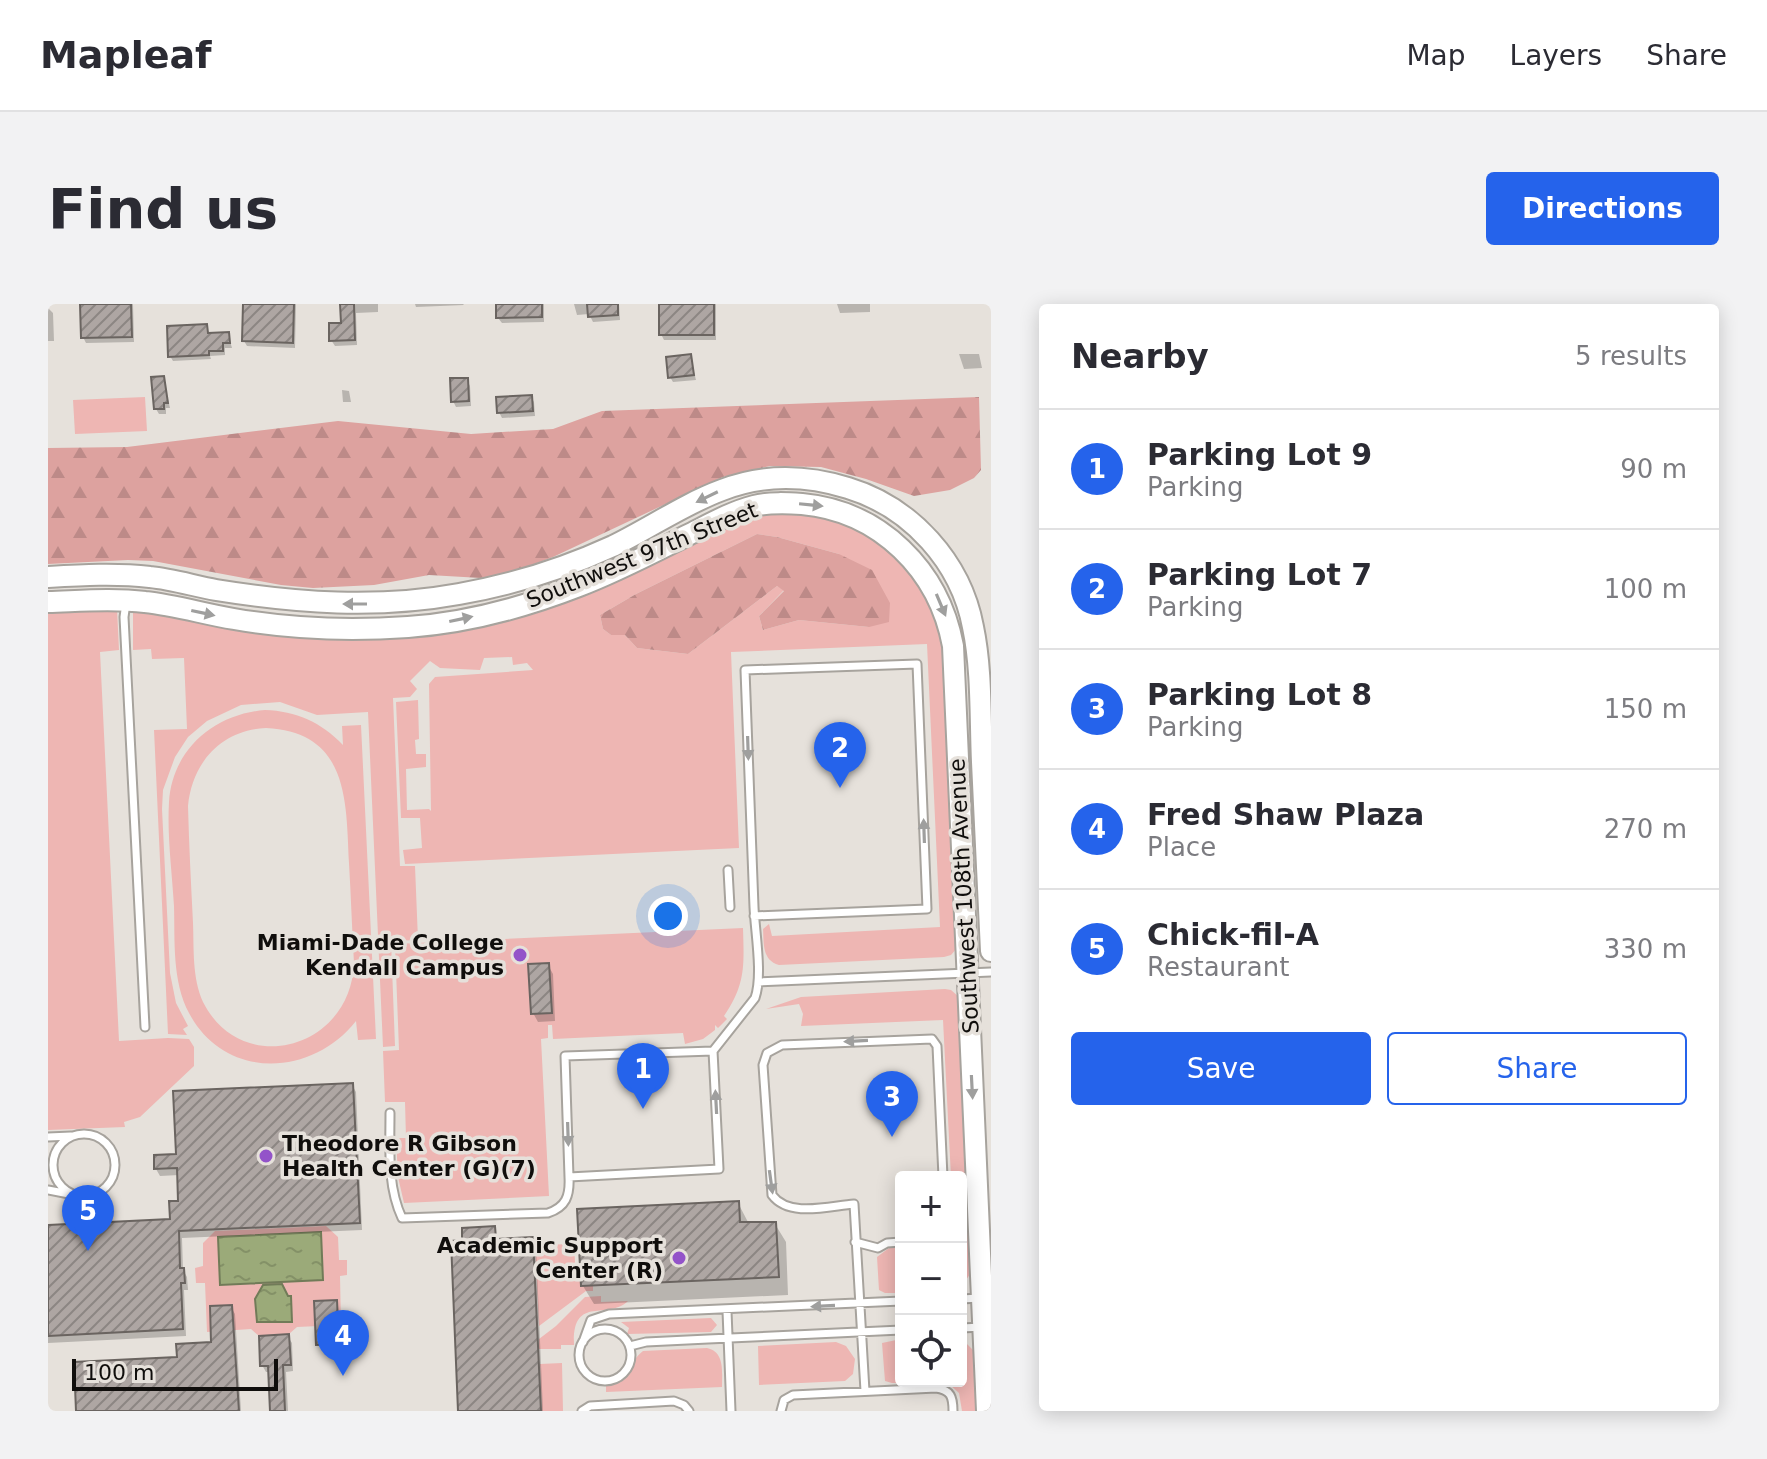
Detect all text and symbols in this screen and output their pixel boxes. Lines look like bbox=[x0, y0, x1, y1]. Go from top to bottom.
text: Mapleaf bbox=[40, 33, 212, 77]
text: Map bbox=[1406, 39, 1466, 72]
text: Layers bbox=[1510, 39, 1602, 72]
text: Share bbox=[1646, 39, 1727, 72]
button: Directions bbox=[1486, 172, 1719, 245]
text: Find us bbox=[48, 176, 278, 241]
text: Nearby bbox=[1071, 336, 1209, 376]
text: 5 results bbox=[1575, 341, 1687, 371]
text: Parking Lot 9 bbox=[1147, 437, 1372, 472]
text: 1 bbox=[1088, 454, 1106, 484]
text: 90 m bbox=[1620, 454, 1687, 484]
text: Parking bbox=[1147, 472, 1243, 502]
one-way arrow bbox=[695, 490, 719, 504]
street label: Southwest 97th Street bbox=[523, 497, 762, 613]
one-way arrow bbox=[799, 499, 824, 512]
text: Parking Lot 7 bbox=[1147, 557, 1372, 592]
text: 2 bbox=[1088, 574, 1106, 604]
text: 100 m bbox=[1604, 574, 1687, 604]
text: Parking bbox=[1147, 592, 1243, 622]
one-way arrow bbox=[934, 593, 947, 617]
one-way arrow bbox=[342, 598, 367, 610]
one-way arrow bbox=[191, 607, 216, 620]
one-way arrow bbox=[449, 612, 474, 625]
text: Parking Lot 8 bbox=[1147, 677, 1372, 712]
text: 3 bbox=[1088, 694, 1106, 724]
text: 150 m bbox=[1604, 694, 1687, 724]
text: Parking bbox=[1147, 712, 1243, 742]
pin: 2 bbox=[814, 722, 866, 788]
one-way arrow bbox=[742, 736, 755, 761]
street label: Southwest 108th Avenue bbox=[944, 758, 984, 1034]
text: Fred Shaw Plaza bbox=[1147, 797, 1424, 832]
text: 4 bbox=[1088, 814, 1106, 844]
text: 270 m bbox=[1604, 814, 1687, 844]
one-way arrow bbox=[917, 818, 930, 843]
text: Place bbox=[1147, 832, 1216, 862]
your location bbox=[648, 896, 688, 936]
text: Chick-fil-A bbox=[1147, 917, 1319, 952]
place label: Miami-Dade College Kendall Campus bbox=[257, 930, 504, 980]
text: 5 bbox=[1088, 934, 1106, 964]
text: 330 m bbox=[1604, 934, 1687, 964]
marker: Miami-Dade College Kendall Campus bbox=[511, 946, 529, 964]
text: Restaurant bbox=[1147, 952, 1289, 982]
button: Save bbox=[1071, 1032, 1371, 1105]
button: Share bbox=[1387, 1032, 1687, 1105]
one-way arrow bbox=[843, 1035, 868, 1048]
pin: 1 bbox=[617, 1043, 669, 1109]
pin: 3 bbox=[866, 1071, 918, 1137]
one-way arrow bbox=[966, 1075, 979, 1100]
one-way arrow bbox=[709, 1089, 722, 1114]
one-way arrow bbox=[562, 1122, 575, 1147]
place label: Theodore R Gibson Health Center (G)(7) bbox=[282, 1131, 536, 1181]
marker: Theodore R Gibson Health Center (G)(7) bbox=[257, 1147, 275, 1165]
one-way arrow bbox=[765, 1169, 778, 1194]
map controls bbox=[895, 1171, 967, 1387]
button: + bbox=[895, 1171, 967, 1243]
pin: 5 bbox=[62, 1185, 114, 1251]
place label: Academic Support Center (R) bbox=[437, 1233, 663, 1283]
button: − bbox=[895, 1243, 967, 1315]
marker: Academic Support Center (R) bbox=[670, 1249, 688, 1267]
one-way arrow bbox=[810, 1299, 835, 1312]
pin: 4 bbox=[317, 1310, 369, 1376]
button: locate bbox=[895, 1315, 967, 1387]
scale bar bbox=[72, 1355, 278, 1391]
text: 100 m bbox=[84, 1360, 154, 1385]

